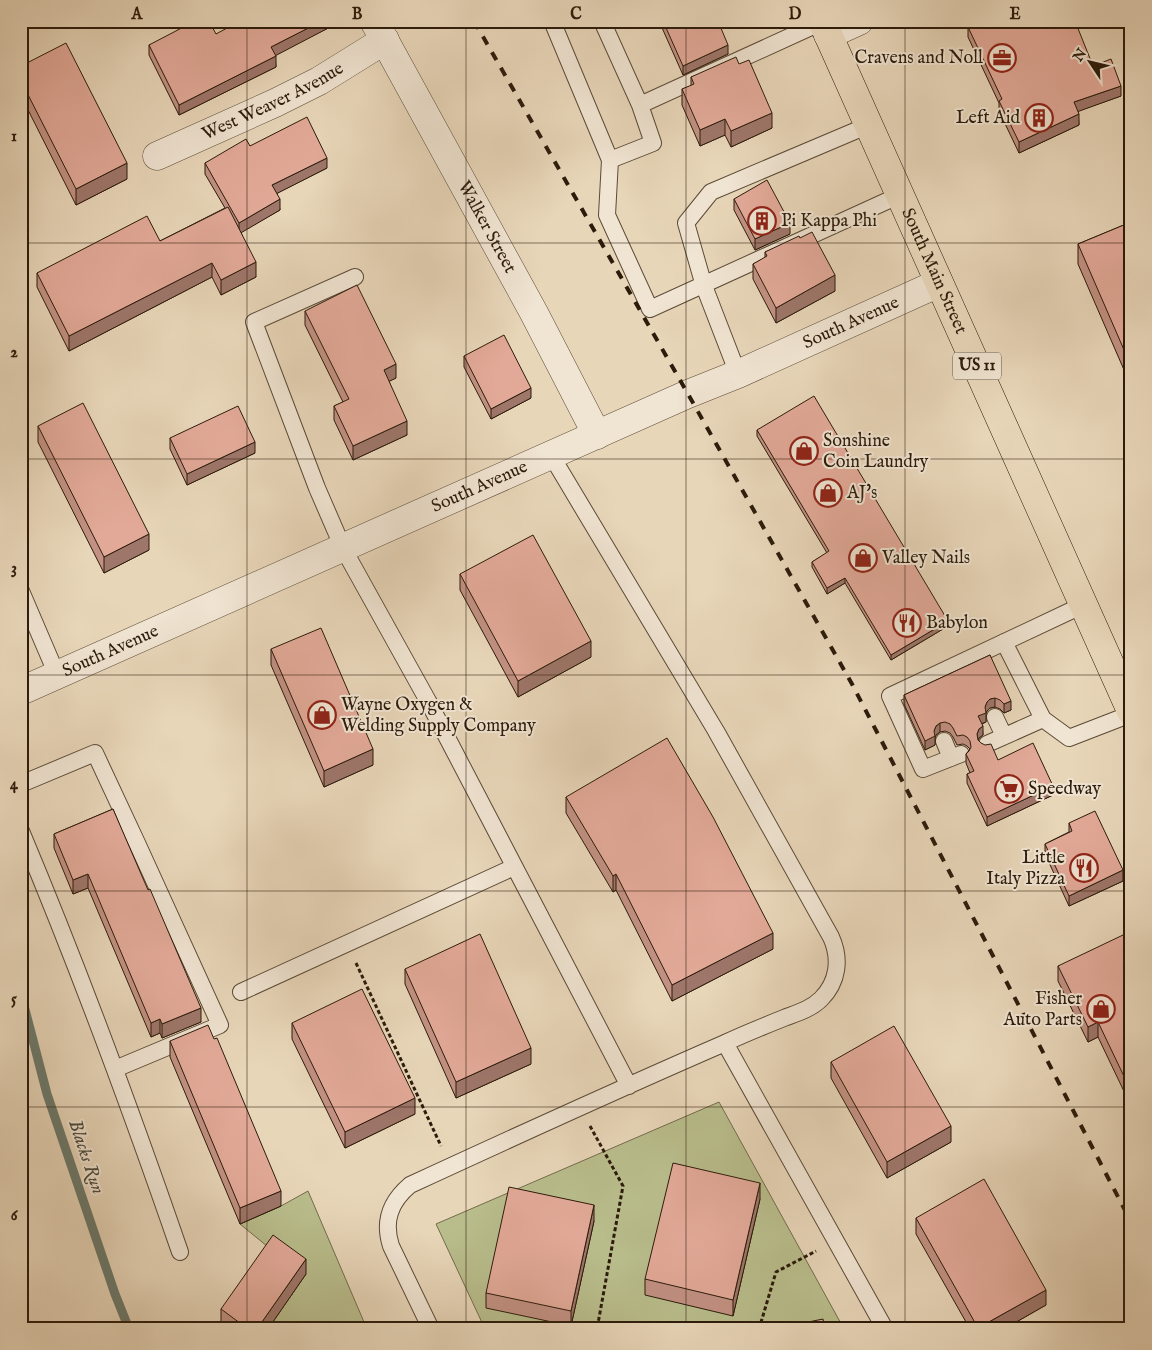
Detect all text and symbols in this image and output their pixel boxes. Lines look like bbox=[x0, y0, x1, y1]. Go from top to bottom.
text: A bbox=[131, 5, 144, 25]
text: B bbox=[352, 5, 363, 25]
text: C bbox=[570, 5, 582, 25]
text: D bbox=[789, 5, 802, 25]
text: E bbox=[1009, 5, 1021, 25]
north arrow bbox=[1064, 38, 1114, 88]
office icon: Cravens and Noll bbox=[987, 43, 1017, 73]
text: N bbox=[1069, 45, 1091, 66]
place label: Cravens and Noll bbox=[855, 47, 983, 70]
street label: West Weaver Avenue bbox=[198, 57, 348, 146]
building icon: Left Aid bbox=[1024, 103, 1054, 133]
place label: Left Aid bbox=[956, 107, 1020, 130]
text: 1 bbox=[11, 127, 17, 147]
street label: Walker Street bbox=[452, 177, 521, 277]
street label: South Main Street bbox=[896, 204, 972, 338]
building icon: Pi Kappa Phi bbox=[747, 206, 777, 236]
place label: Pi Kappa Phi bbox=[781, 210, 877, 233]
street label: South Avenue bbox=[799, 291, 903, 355]
text: 2 bbox=[10, 343, 18, 363]
road number: US 11 bbox=[953, 352, 1001, 380]
place label: Sonshine Coin Laundry bbox=[823, 430, 929, 474]
shop icon: Sonshine Coin Laundry bbox=[789, 436, 819, 466]
street label: South Avenue bbox=[428, 455, 531, 518]
shop icon: AJ's bbox=[813, 478, 843, 508]
place label: AJ's bbox=[846, 482, 877, 505]
shop icon: Valley Nails bbox=[848, 543, 878, 573]
place label: Valley Nails bbox=[881, 547, 970, 570]
text: 3 bbox=[11, 559, 17, 579]
restaurant icon: Babylon bbox=[892, 608, 922, 638]
place label: Babylon bbox=[926, 612, 988, 635]
street label: South Avenue bbox=[59, 620, 162, 683]
place label: Wayne Oxygen & Welding Supply Company bbox=[341, 694, 536, 738]
shop icon: Wayne Oxygen & Welding Supply Company bbox=[307, 700, 337, 730]
supermarket icon: Speedway bbox=[994, 774, 1024, 804]
text: 4 bbox=[10, 775, 19, 795]
place label: Speedway bbox=[1028, 778, 1101, 801]
place label: Little Italy Pizza bbox=[986, 847, 1065, 891]
restaurant icon: Little Italy Pizza bbox=[1069, 853, 1099, 883]
place label: Fisher Auto Parts bbox=[1003, 988, 1082, 1032]
text: 5 bbox=[11, 990, 17, 1010]
shop icon: Fisher Auto Parts bbox=[1086, 994, 1116, 1024]
water label: Blacks Run bbox=[62, 1116, 110, 1198]
text: 6 bbox=[11, 1206, 19, 1226]

